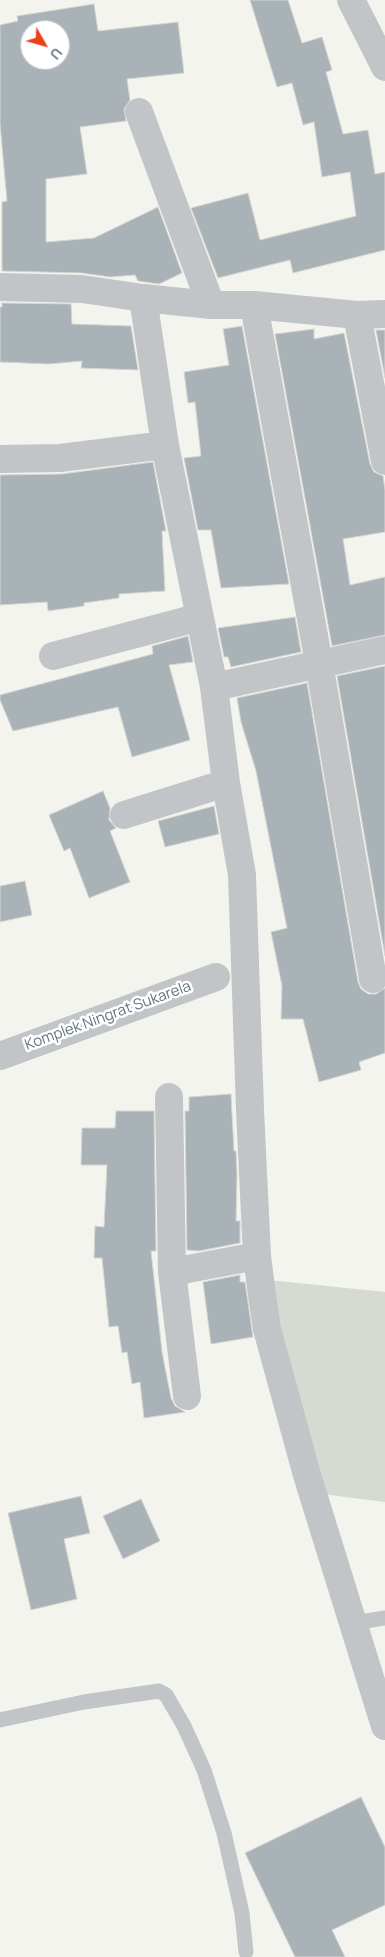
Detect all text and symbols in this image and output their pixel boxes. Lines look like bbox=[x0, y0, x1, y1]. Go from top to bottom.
north arrow bbox=[20, 20, 70, 70]
text: U bbox=[46, 44, 67, 64]
street label: Komplek Ningrat Sukarela bbox=[23, 978, 193, 1054]

